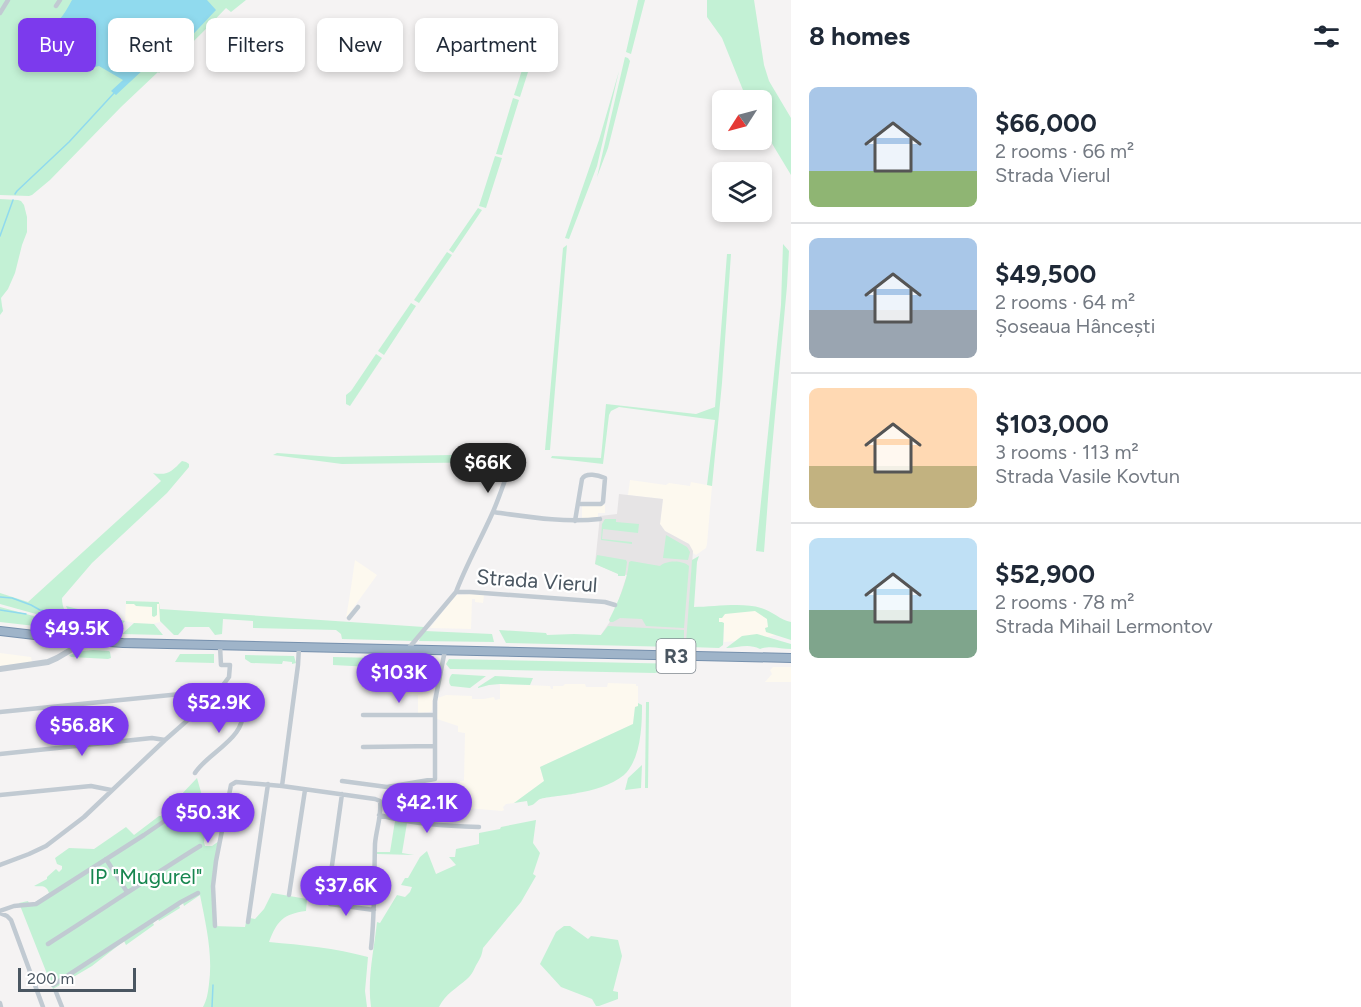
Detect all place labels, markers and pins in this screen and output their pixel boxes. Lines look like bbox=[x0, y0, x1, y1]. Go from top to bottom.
pin: $66K bbox=[452, 443, 524, 494]
pin: $49.5K bbox=[28, 609, 126, 660]
pin: $103K bbox=[357, 653, 441, 704]
pin: $52.9K bbox=[170, 683, 268, 734]
pin: $56.8K bbox=[33, 706, 131, 757]
pin: $42.1K bbox=[378, 783, 476, 834]
pin: $50.3K bbox=[159, 793, 257, 844]
pin: $37.6K bbox=[297, 866, 395, 917]

